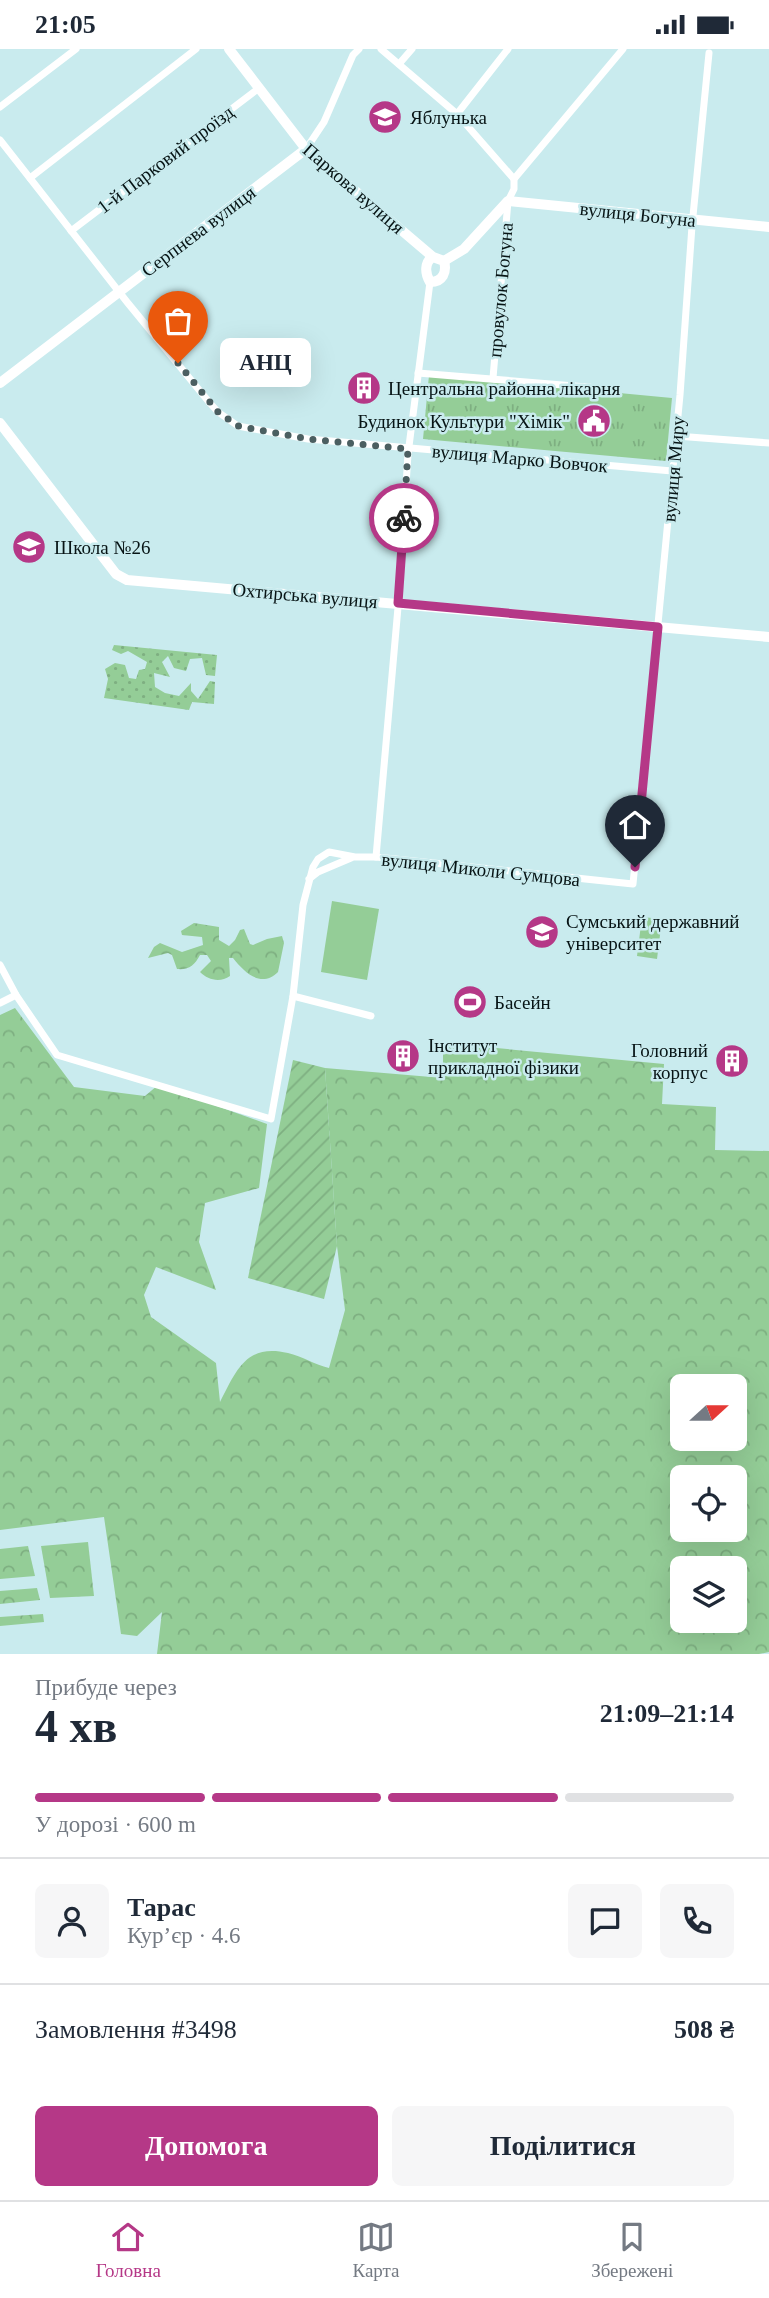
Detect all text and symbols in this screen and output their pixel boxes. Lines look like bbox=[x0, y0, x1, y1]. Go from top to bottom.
text: 21:05 bbox=[35, 10, 96, 39]
school or university icon: Яблунька bbox=[366, 98, 404, 136]
street label: 1-й Парковий проїзд bbox=[93, 101, 238, 218]
place label: Яблунька bbox=[410, 107, 488, 128]
street label: Паркова вулиця bbox=[299, 139, 409, 238]
street label: Серпнева вулиця bbox=[137, 182, 260, 281]
street label: вулиця Богуна bbox=[579, 198, 698, 231]
street label: провулок Богуна bbox=[484, 221, 517, 358]
pin bbox=[148, 291, 208, 363]
icon: bag bbox=[159, 302, 197, 340]
callout: АНЦ bbox=[220, 339, 311, 387]
text: АНЦ bbox=[239, 350, 292, 375]
building icon: Центральна районна лікарня bbox=[345, 369, 383, 407]
place label: Центральна районна лікарня bbox=[388, 378, 620, 399]
public building icon: Будинок Культури "Хімік" bbox=[575, 402, 613, 440]
place label: Будинок Культури "Хімік" bbox=[357, 411, 570, 432]
street label: вулиця Миру bbox=[658, 415, 689, 523]
street label: вулиця Марко Вовчок bbox=[431, 440, 609, 477]
courier bbox=[369, 483, 439, 553]
icon: bike bbox=[385, 499, 423, 537]
school or university icon: Школа №26 bbox=[10, 528, 48, 566]
place label: Школа №26 bbox=[54, 537, 150, 558]
street label: Охтирська вулиця bbox=[232, 579, 379, 612]
pin bbox=[605, 795, 665, 867]
icon: home bbox=[616, 806, 654, 844]
street label: вулиця Миколи Сумцова bbox=[381, 849, 582, 890]
place label: Сумський державний університет bbox=[566, 911, 740, 954]
school or university icon: Сумський державний університет bbox=[523, 913, 561, 951]
sports icon: Басейн bbox=[451, 983, 489, 1021]
place label: Басейн bbox=[494, 992, 551, 1013]
place label: Інститут прикладної фізики bbox=[428, 1035, 579, 1078]
building icon: Інститут прикладної фізики bbox=[384, 1037, 422, 1075]
place label: Головний корпус bbox=[631, 1040, 708, 1083]
building icon: Головний корпус bbox=[713, 1042, 751, 1080]
north arrow bbox=[670, 1374, 747, 1451]
map controls bbox=[670, 1374, 747, 1633]
button: locate bbox=[670, 1465, 747, 1542]
button: layers bbox=[670, 1556, 747, 1633]
text: Прибуде через bbox=[35, 1675, 177, 1700]
text: 21:09–21:14 bbox=[600, 1699, 734, 1728]
text: 4 хв bbox=[35, 1701, 117, 1752]
text: У дорозі · 600 m bbox=[35, 1812, 196, 1837]
button: person bbox=[35, 1884, 109, 1958]
button: chat bbox=[568, 1884, 642, 1958]
button: phone bbox=[660, 1884, 734, 1958]
text: Тарас bbox=[127, 1893, 196, 1922]
text: Кур’єр · 4.6 bbox=[127, 1923, 241, 1948]
text: Замовлення #3498 bbox=[35, 2015, 237, 2044]
text: 508 ₴ bbox=[674, 2015, 734, 2044]
button: Допомога bbox=[35, 2106, 378, 2186]
button: Поділитися bbox=[392, 2106, 734, 2186]
tab: Головна bbox=[96, 2218, 161, 2282]
tab: Карта bbox=[352, 2218, 400, 2282]
tab: Збережені bbox=[591, 2218, 673, 2282]

